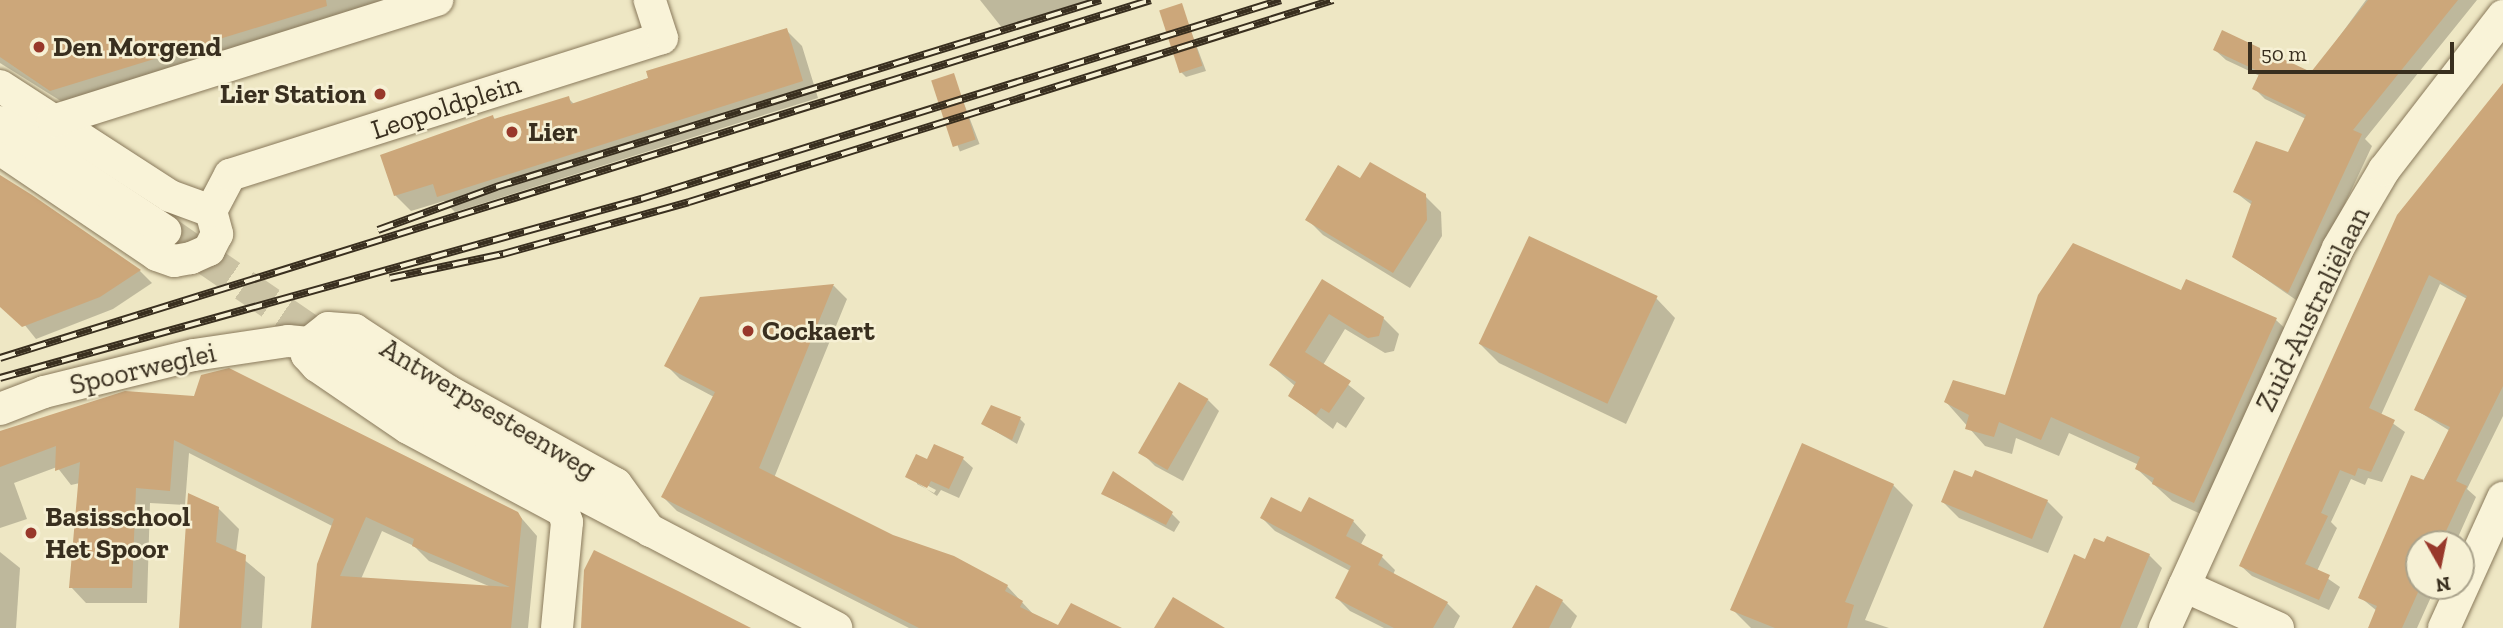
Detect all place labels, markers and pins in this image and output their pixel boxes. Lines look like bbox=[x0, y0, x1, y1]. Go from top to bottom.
place label: Den Morgend bbox=[53, 30, 222, 64]
marker: Den Morgend bbox=[31, 39, 47, 55]
place label: Lier Station bbox=[219, 77, 366, 111]
marker: Lier Station bbox=[372, 86, 388, 102]
place label: Lier bbox=[528, 115, 578, 149]
marker: Lier bbox=[502, 122, 522, 142]
place label: Cockaert bbox=[762, 314, 875, 348]
marker: Cockaert bbox=[740, 323, 756, 339]
place label: Basisschool Het Spoor bbox=[45, 500, 190, 566]
marker: Basisschool Het Spoor bbox=[23, 525, 39, 541]

